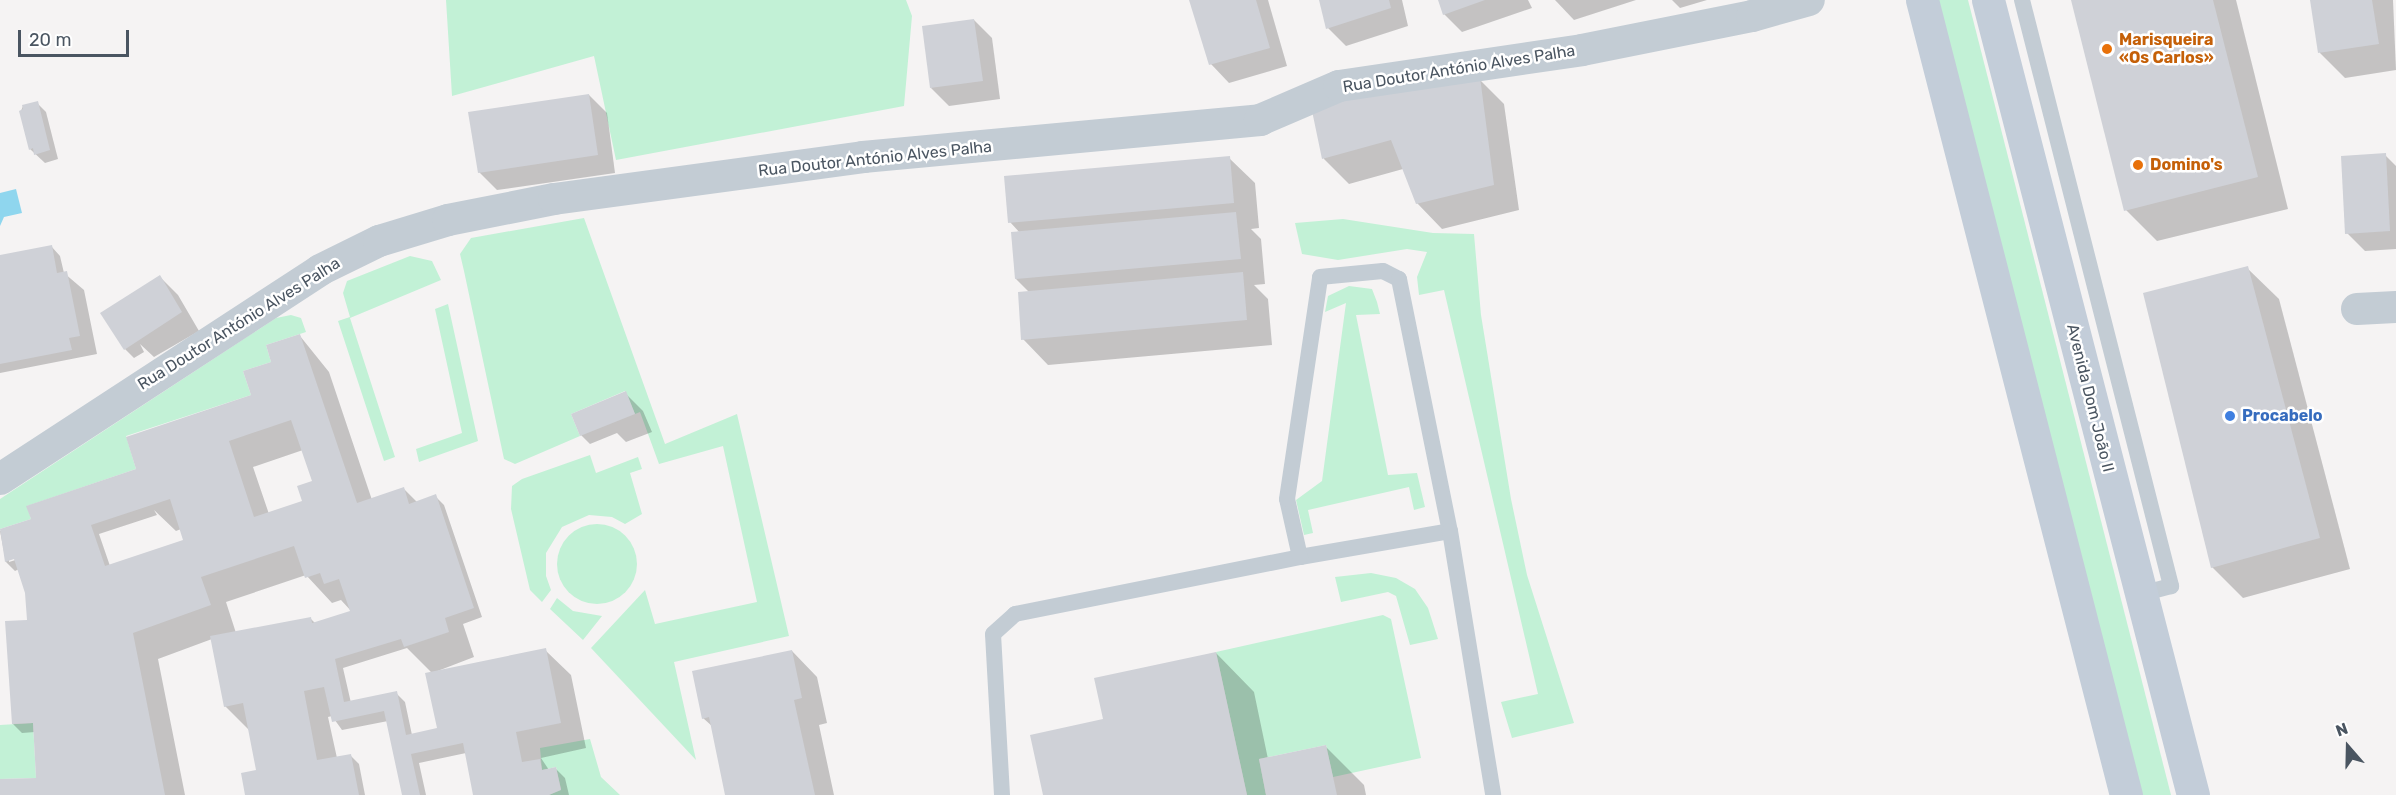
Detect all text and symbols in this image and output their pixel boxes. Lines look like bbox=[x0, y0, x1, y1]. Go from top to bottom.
scale bar bbox=[21, 18, 132, 56]
text: 20 m bbox=[29, 29, 71, 51]
place label: Marisqueira «Os Carlos» bbox=[2119, 30, 2214, 68]
street label: Rua Doutor António Alves Palha bbox=[1341, 41, 1577, 97]
marker: Marisqueira «Os Carlos» bbox=[2100, 42, 2114, 56]
street label: Rua Doutor António Alves Palha bbox=[757, 137, 993, 181]
place label: Domino's bbox=[2150, 155, 2223, 175]
marker: Domino's bbox=[2131, 158, 2145, 172]
street label: Rua Doutor António Alves Palha bbox=[134, 253, 344, 395]
street label: Avenida Dom João II bbox=[2062, 322, 2118, 474]
place label: Procabelo bbox=[2242, 406, 2323, 426]
marker: Procabelo bbox=[2223, 409, 2237, 423]
north arrow bbox=[2318, 717, 2378, 777]
text: N bbox=[2333, 719, 2350, 741]

